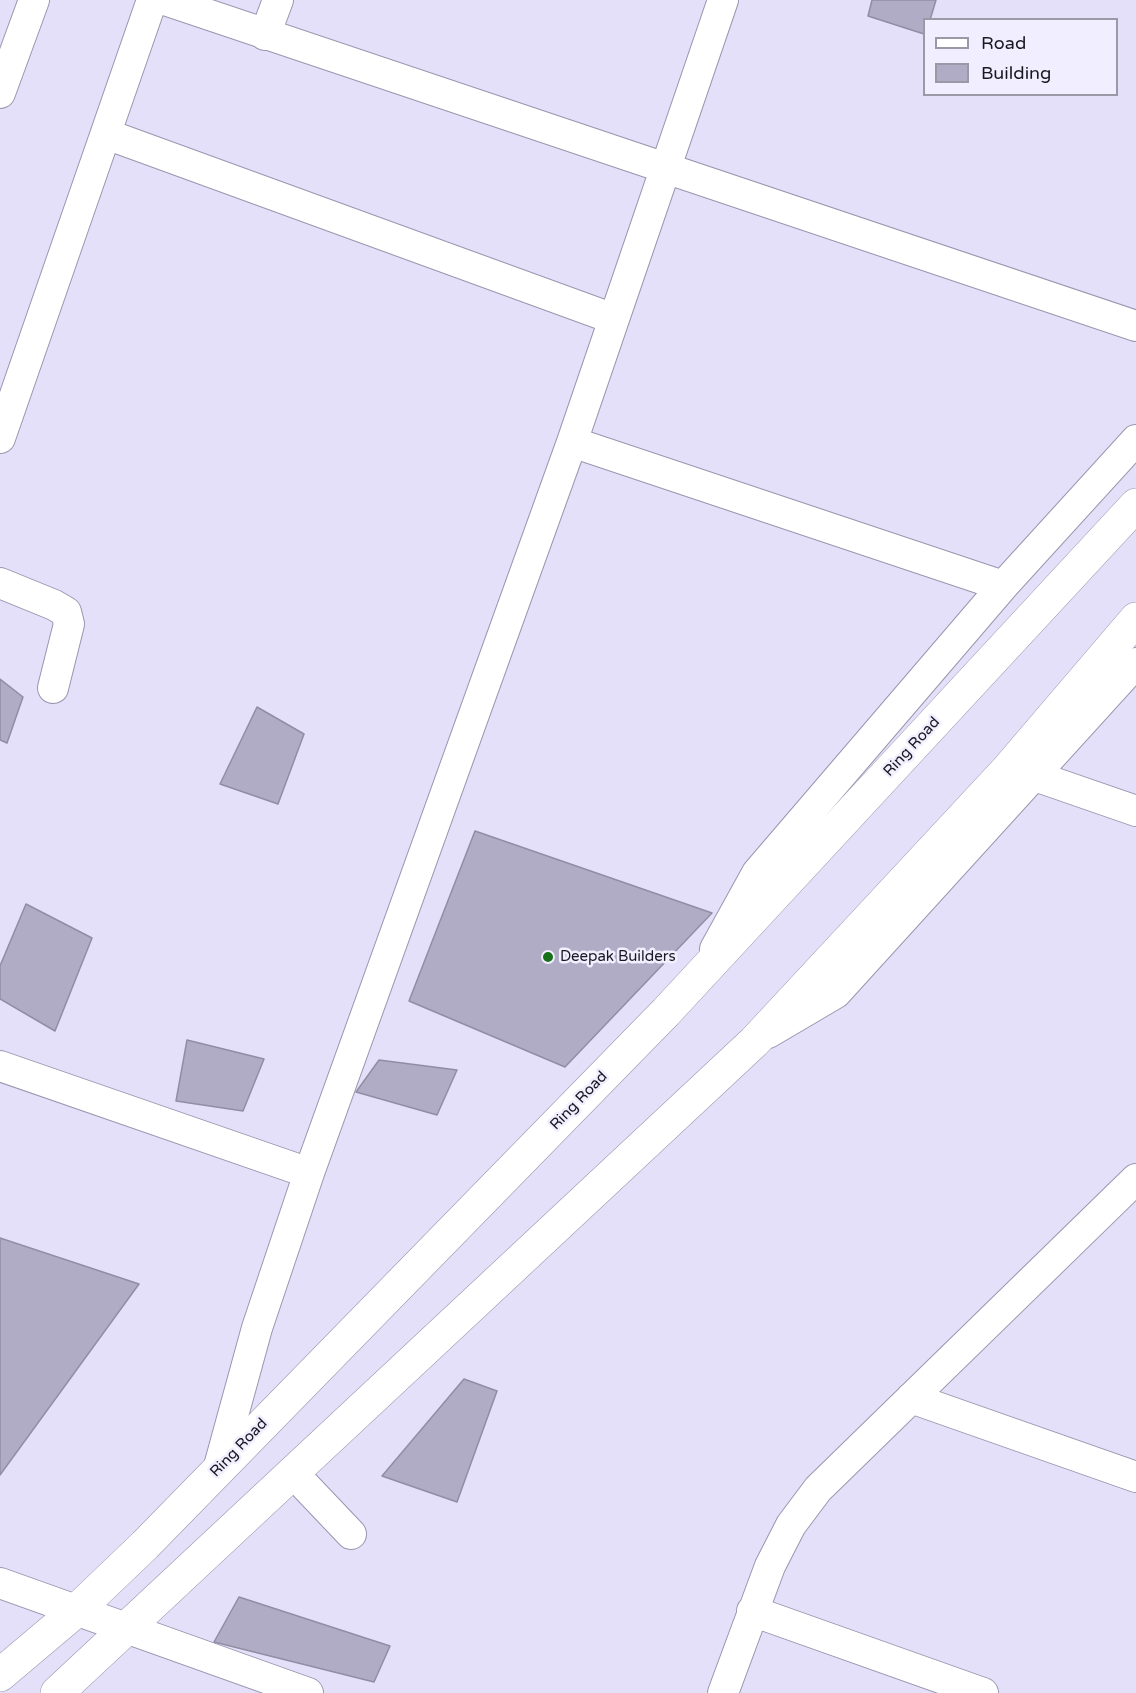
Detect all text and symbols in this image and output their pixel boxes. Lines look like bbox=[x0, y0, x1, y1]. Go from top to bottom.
legend bbox=[923, 18, 1118, 96]
text: Road bbox=[981, 32, 1026, 54]
text: Building bbox=[981, 62, 1051, 84]
street label: Ring Road bbox=[880, 714, 944, 780]
place label: Deepak Builders bbox=[560, 948, 676, 966]
marker: Deepak Builders bbox=[541, 950, 555, 964]
street label: Ring Road bbox=[547, 1068, 611, 1134]
street label: Ring Road bbox=[207, 1415, 271, 1481]

